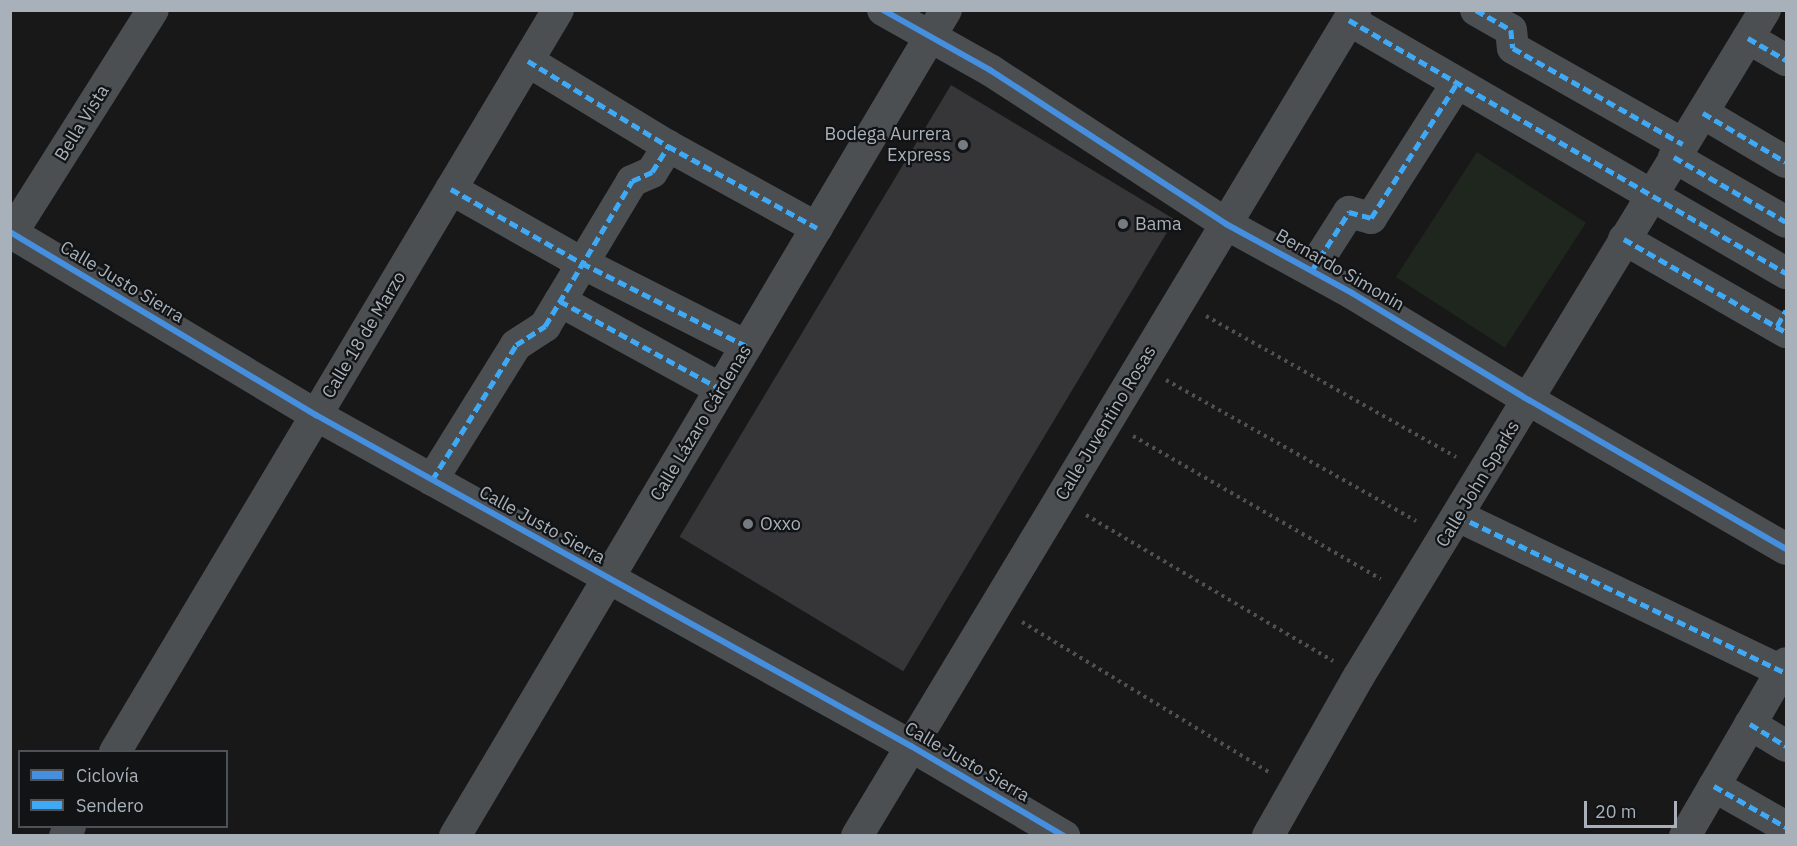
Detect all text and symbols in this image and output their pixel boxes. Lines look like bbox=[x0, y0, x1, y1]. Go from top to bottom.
street label: Bella Vista bbox=[50, 81, 114, 165]
place label: Bodega Aurrera Express bbox=[825, 124, 951, 166]
marker: Bodega Aurrera Express bbox=[956, 138, 970, 152]
place label: Bama bbox=[1135, 213, 1182, 235]
marker: Bama bbox=[1116, 217, 1130, 231]
street label: Bernardo Simonin bbox=[1272, 224, 1408, 316]
street label: Calle Justo Sierra bbox=[56, 236, 188, 328]
street label: Calle 18 de Marzo bbox=[318, 268, 410, 402]
street label: Calle Lázaro Cárdenas bbox=[646, 341, 756, 505]
street label: Calle Juventino Rosas bbox=[1051, 342, 1161, 504]
street label: Calle John Sparks bbox=[1432, 417, 1524, 551]
street label: Calle Justo Sierra bbox=[475, 481, 609, 569]
place label: Oxxo bbox=[760, 513, 801, 535]
marker: Oxxo bbox=[741, 517, 755, 531]
street label: Calle Justo Sierra bbox=[901, 717, 1033, 807]
legend bbox=[18, 750, 228, 828]
text: Ciclovía bbox=[76, 764, 139, 787]
scale bar bbox=[1587, 789, 1680, 827]
text: Sendero bbox=[76, 794, 143, 817]
text: 20 m bbox=[1595, 800, 1637, 823]

